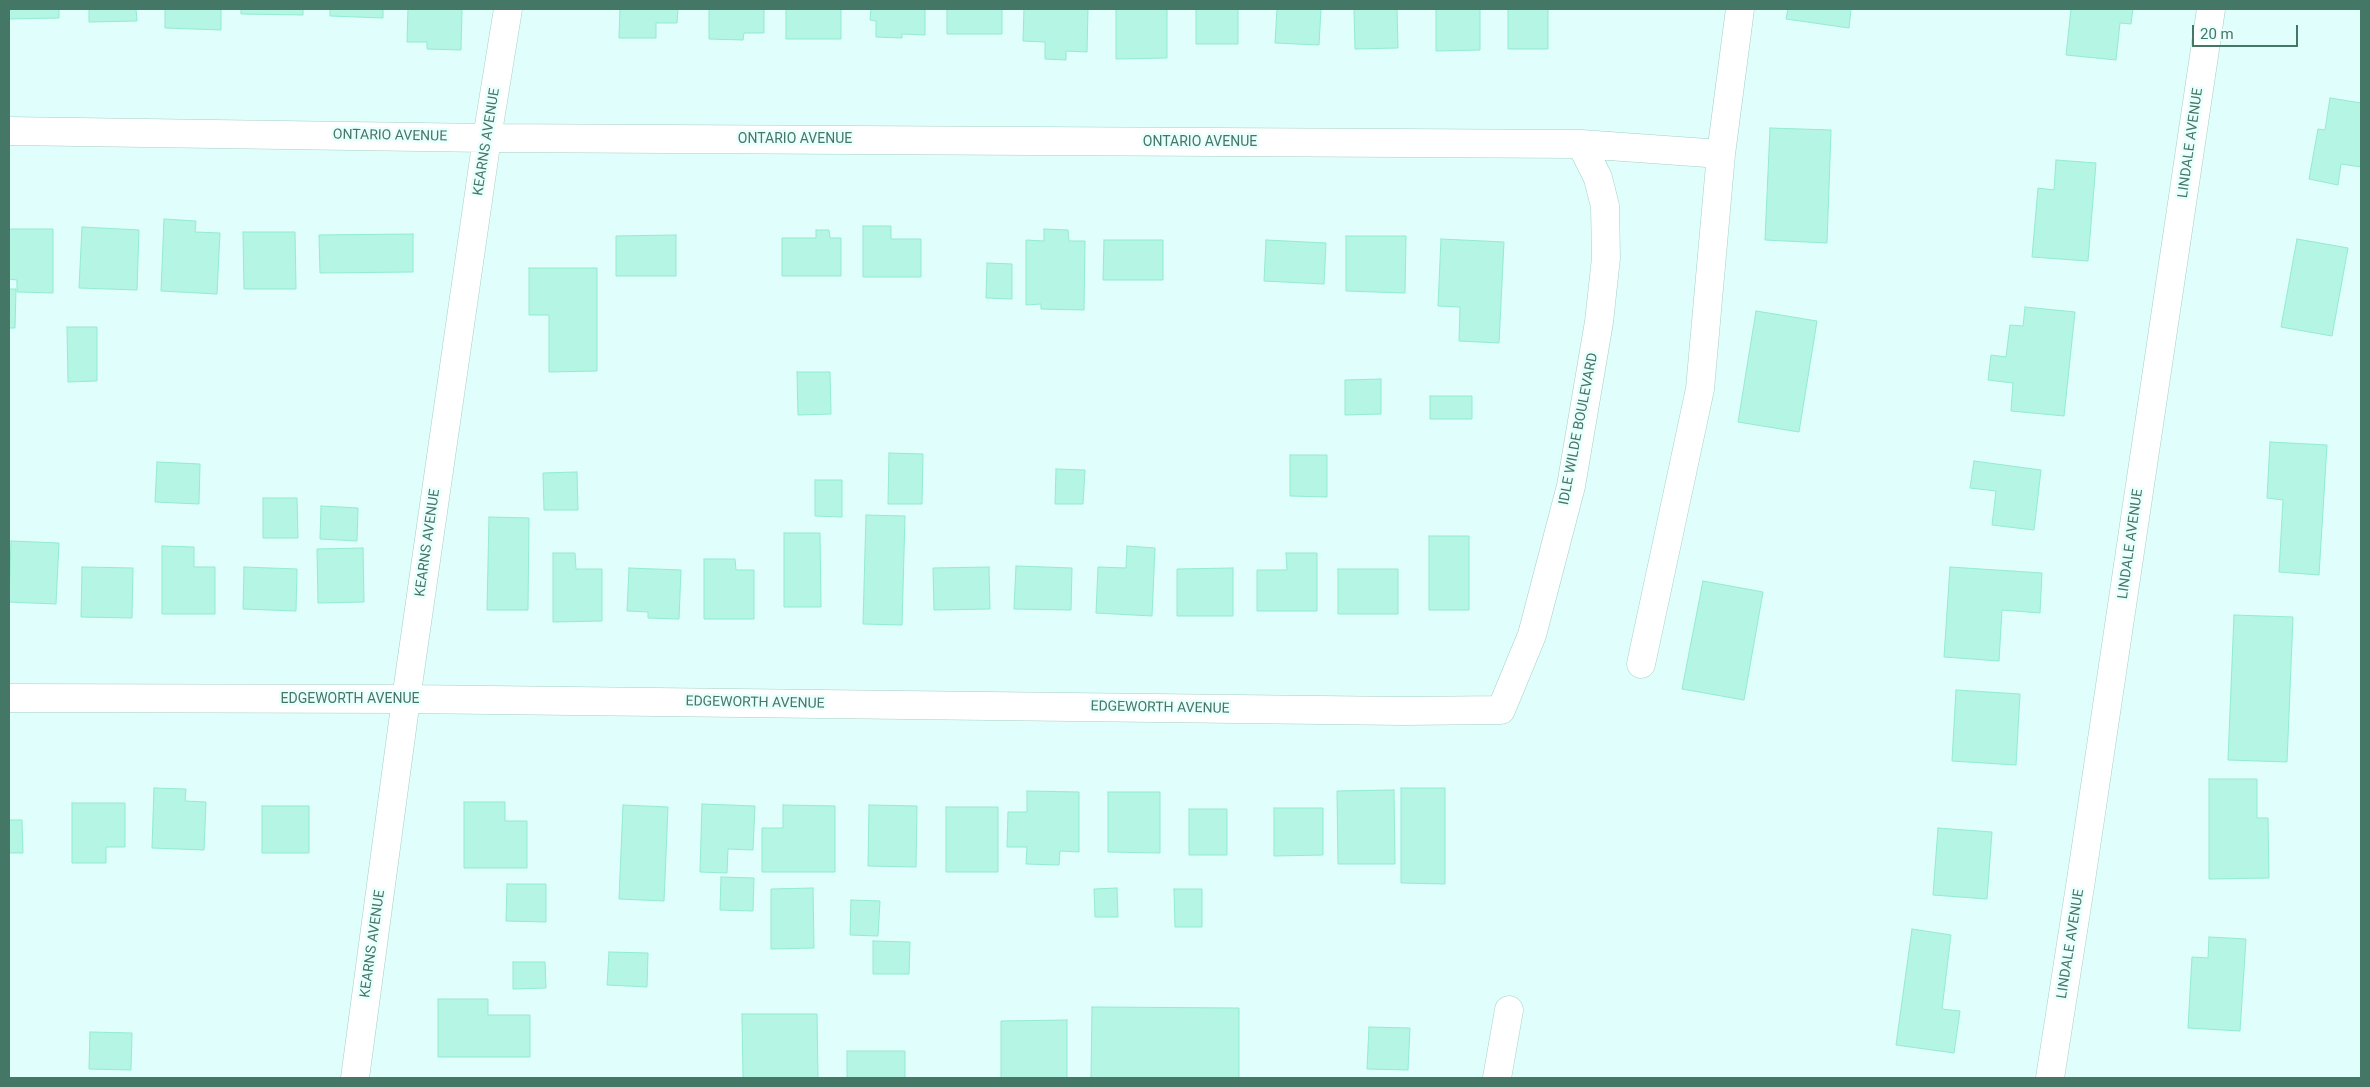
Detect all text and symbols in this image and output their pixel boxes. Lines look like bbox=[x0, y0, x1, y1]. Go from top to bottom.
scale bar bbox=[2195, 15, 2301, 47]
text: 20 m bbox=[2200, 25, 2234, 43]
street label: KEARNS AVENUE bbox=[470, 87, 504, 197]
street label: LINDALE AVENUE bbox=[2175, 87, 2207, 199]
street label: ONTARIO AVENUE bbox=[333, 127, 447, 145]
street label: ONTARIO AVENUE bbox=[738, 131, 852, 147]
street label: ONTARIO AVENUE bbox=[1143, 134, 1257, 150]
street label: IDLE WILDE BOULEVARD bbox=[1556, 352, 1602, 506]
street label: KEARNS AVENUE bbox=[412, 488, 444, 598]
street label: LINDALE AVENUE bbox=[2115, 488, 2147, 600]
street label: EDGEWORTH AVENUE bbox=[280, 691, 420, 707]
street label: EDGEWORTH AVENUE bbox=[685, 693, 825, 713]
street label: EDGEWORTH AVENUE bbox=[1090, 698, 1230, 718]
street label: LINDALE AVENUE bbox=[2054, 888, 2088, 1000]
street label: KEARNS AVENUE bbox=[357, 889, 389, 999]

